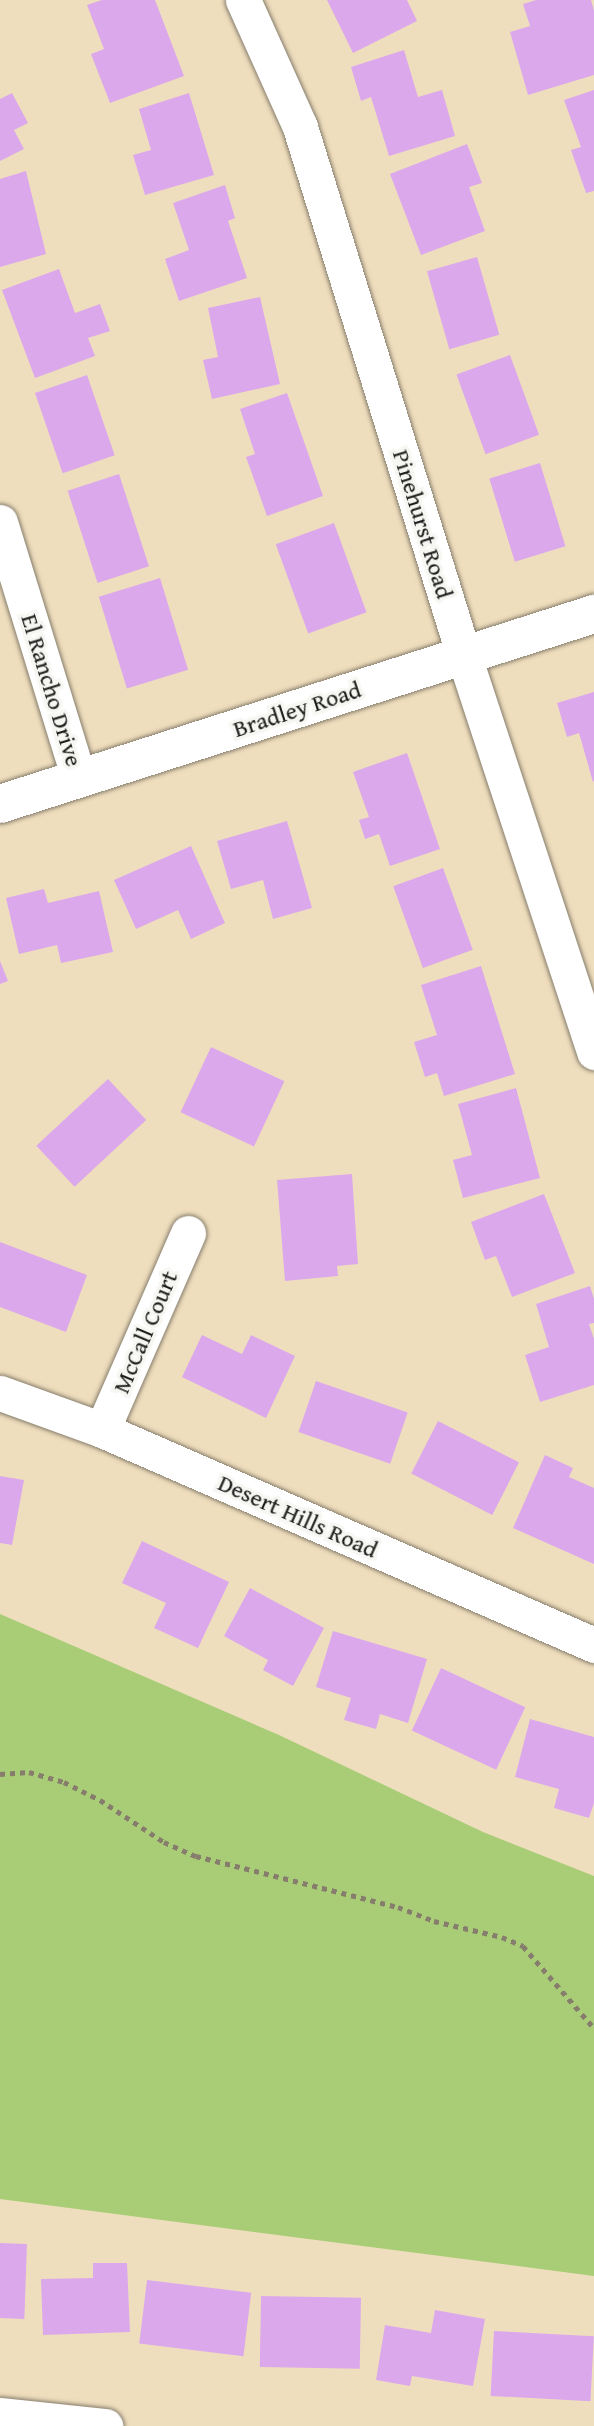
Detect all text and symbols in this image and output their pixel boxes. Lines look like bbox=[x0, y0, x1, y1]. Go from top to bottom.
street label: Pinehurst Road bbox=[387, 446, 459, 602]
street label: El Rancho Drive bbox=[15, 610, 89, 770]
street label: Bradley Road bbox=[229, 675, 365, 743]
street label: McCall Court bbox=[106, 1266, 184, 1398]
street label: Desert Hills Road bbox=[214, 1468, 382, 1564]

